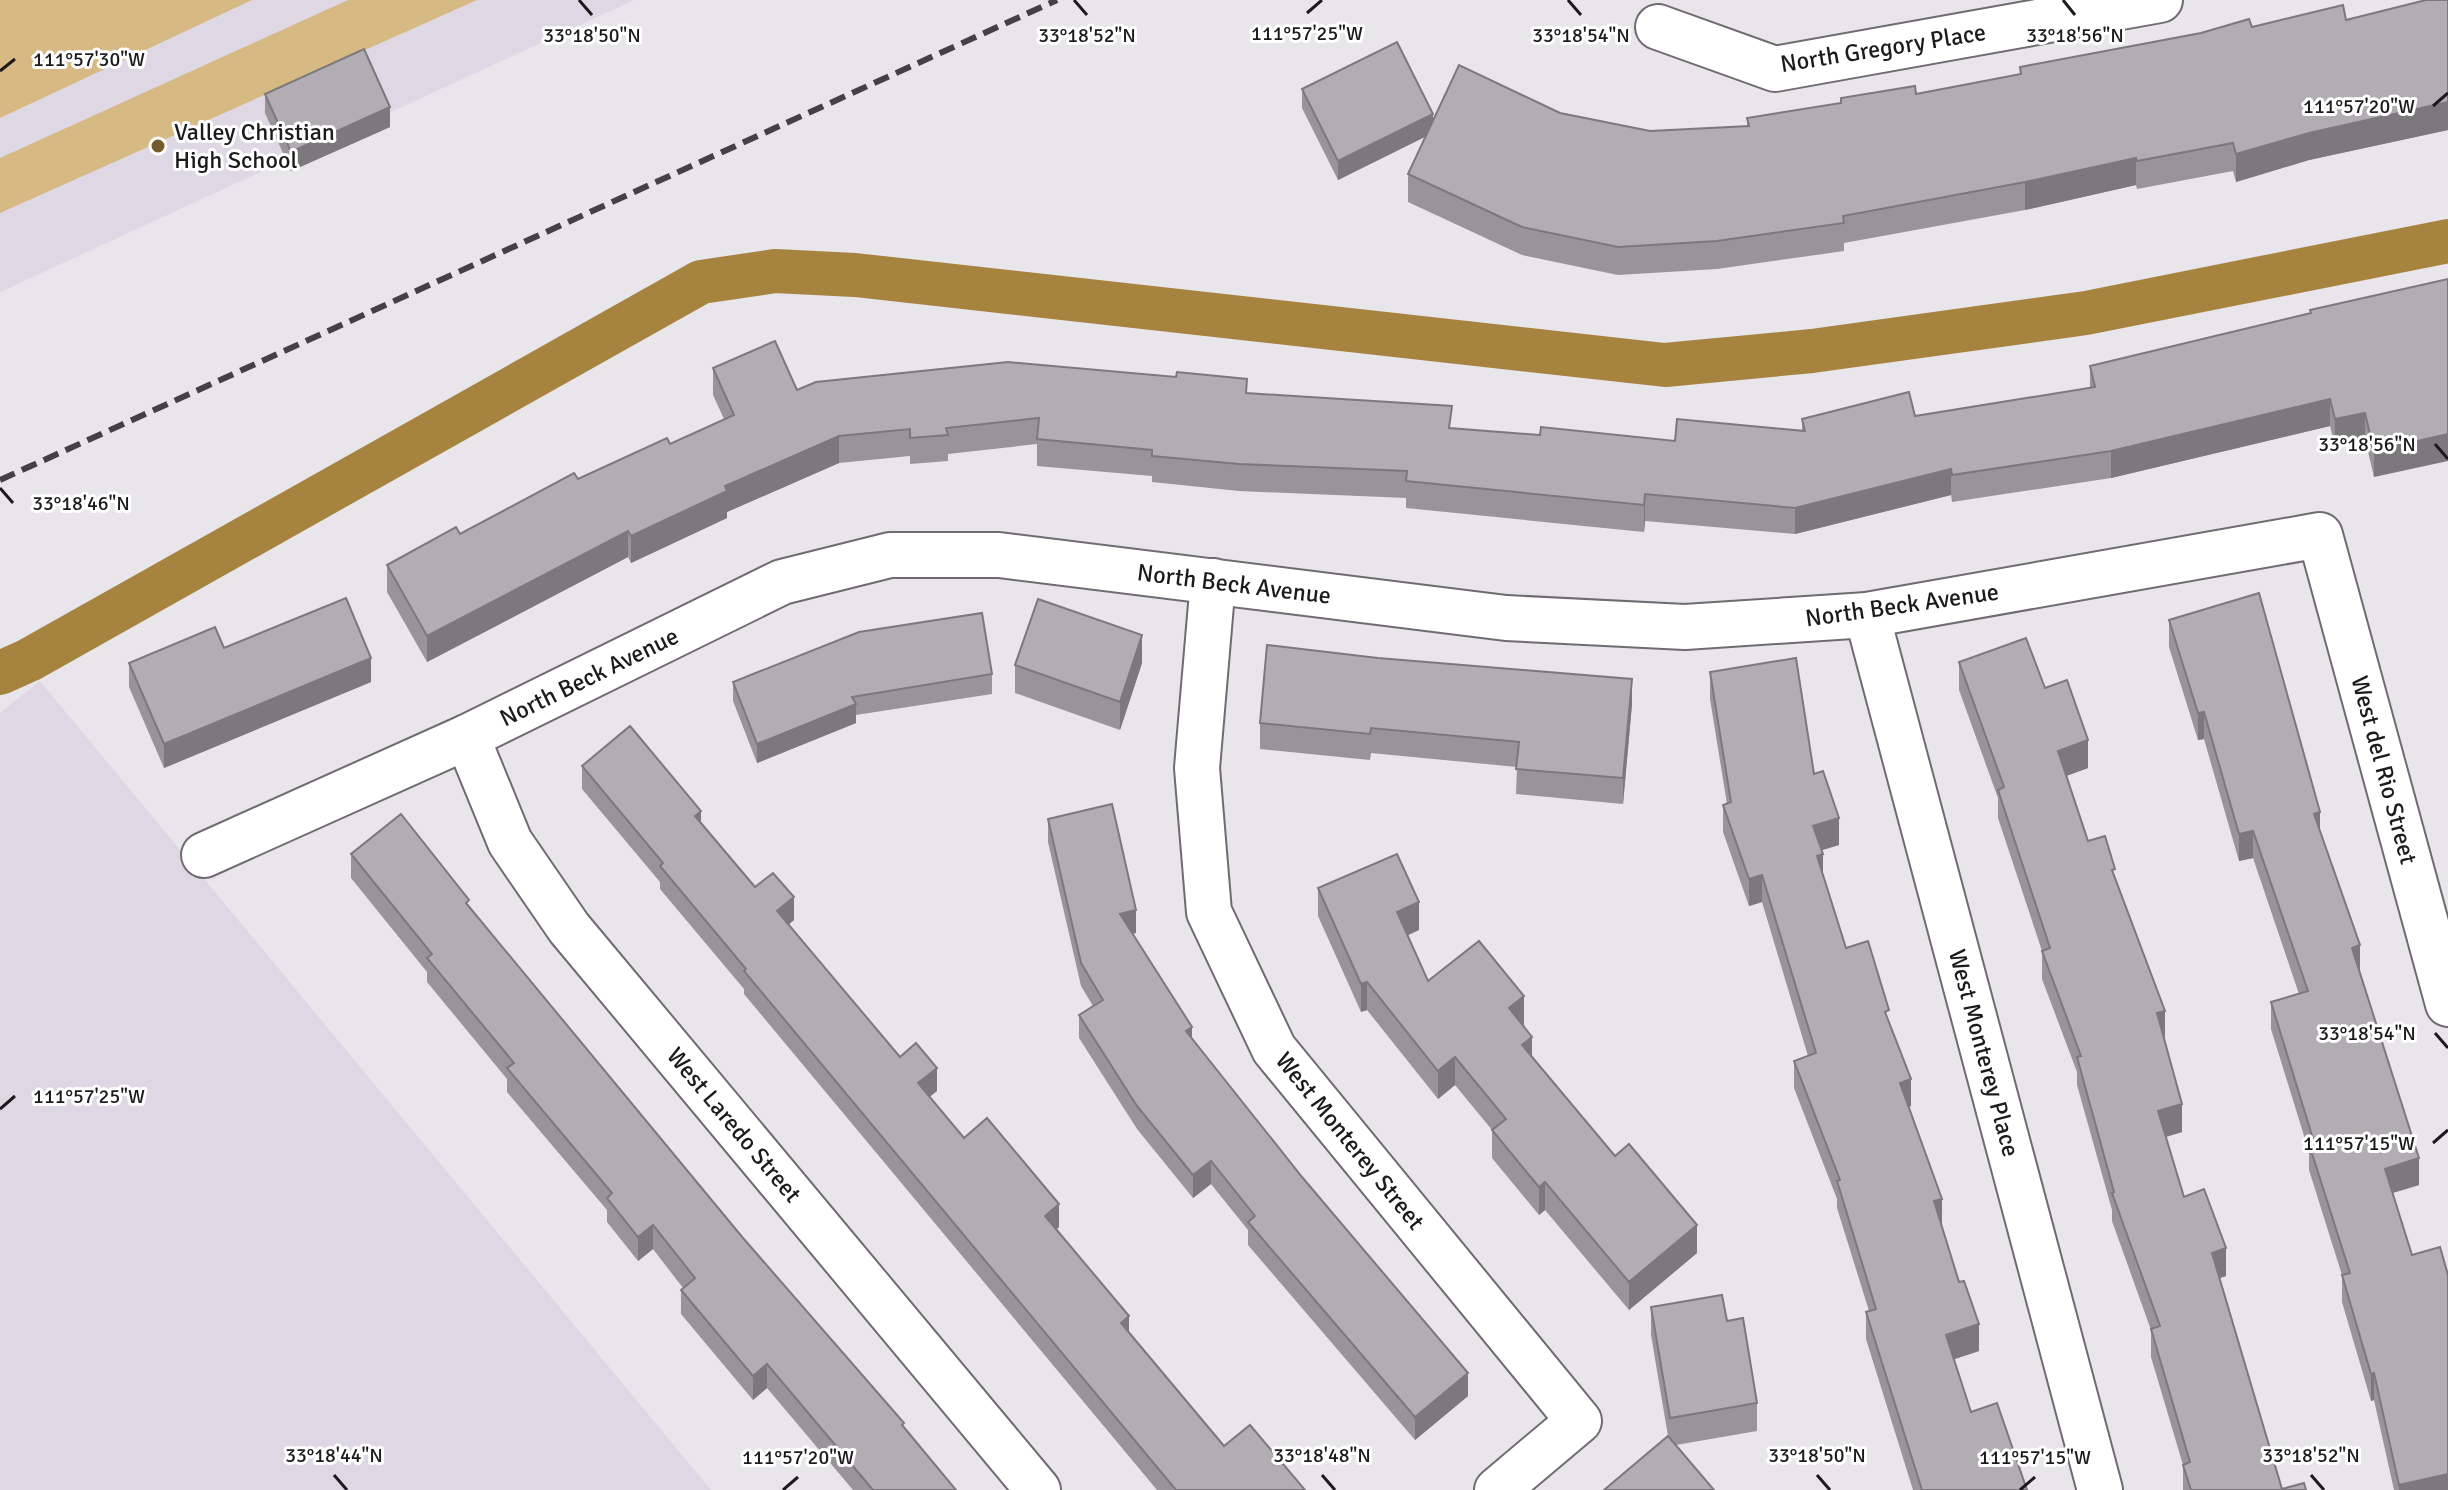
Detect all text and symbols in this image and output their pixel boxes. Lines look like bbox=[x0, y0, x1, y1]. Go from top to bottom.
street label: North Gregory Place bbox=[1778, 17, 1988, 79]
text: 111°57'25"W bbox=[1251, 21, 1363, 46]
text: 33°18'50"N bbox=[543, 23, 641, 48]
text: 33°18'52"N bbox=[1038, 23, 1136, 48]
text: 33°18'54"N bbox=[1532, 23, 1630, 48]
text: 33°18'56"N bbox=[2026, 23, 2124, 48]
text: 111°57'30"W bbox=[33, 47, 145, 72]
text: 111°57'20"W bbox=[2303, 94, 2415, 119]
place label: Valley Christian High School bbox=[174, 117, 335, 175]
marker: Valley Christian High School bbox=[149, 137, 167, 155]
text: 33°18'56"N bbox=[2318, 432, 2416, 457]
text: 33°18'46"N bbox=[32, 491, 130, 516]
street label: North Beck Avenue bbox=[1135, 557, 1333, 611]
street label: North Beck Avenue bbox=[1803, 577, 2001, 633]
street label: North Beck Avenue bbox=[495, 621, 683, 733]
street label: West del Rio Street bbox=[2344, 672, 2424, 868]
street label: West Monterey Place bbox=[1942, 946, 2026, 1160]
text: 33°18'54"N bbox=[2318, 1021, 2416, 1046]
street label: West Laredo Street bbox=[660, 1041, 808, 1209]
street label: West Monterey Street bbox=[1269, 1046, 1431, 1236]
text: 111°57'25"W bbox=[33, 1084, 145, 1109]
text: 111°57'15"W bbox=[2303, 1131, 2415, 1156]
text: 33°18'44"N bbox=[285, 1443, 383, 1468]
text: 33°18'48"N bbox=[1273, 1443, 1371, 1468]
text: 33°18'50"N bbox=[1768, 1443, 1866, 1468]
text: 33°18'52"N bbox=[2262, 1443, 2360, 1468]
text: 111°57'20"W bbox=[742, 1445, 854, 1470]
text: 111°57'15"W bbox=[1979, 1445, 2091, 1470]

